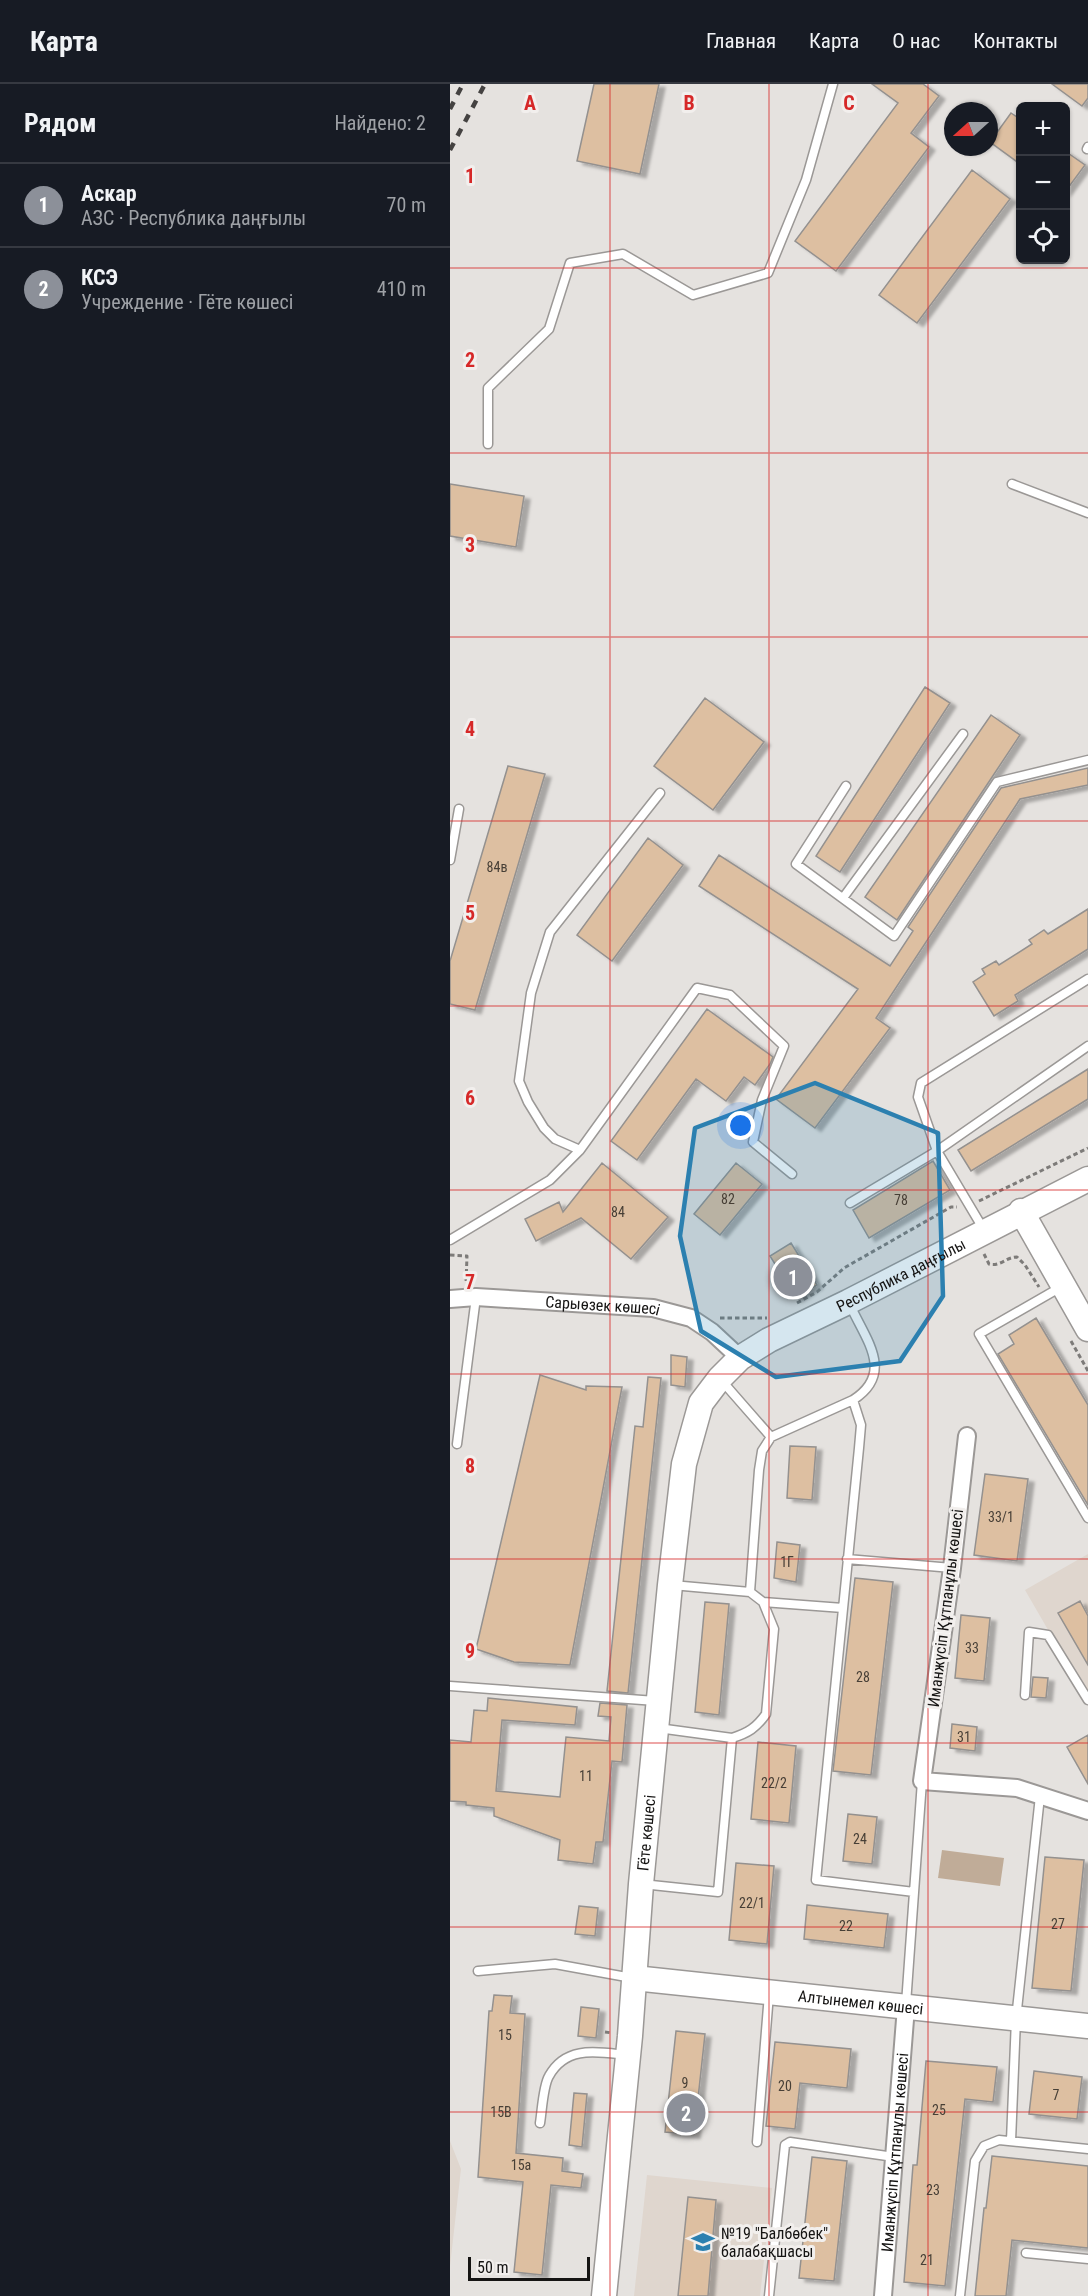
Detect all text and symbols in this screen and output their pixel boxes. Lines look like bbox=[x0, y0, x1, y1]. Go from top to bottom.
text: Карта bbox=[30, 25, 98, 58]
text: Главная bbox=[706, 29, 776, 53]
text: Карта bbox=[809, 29, 859, 53]
text: О нас bbox=[892, 29, 940, 53]
text: Контакты bbox=[973, 29, 1058, 53]
text: A bbox=[524, 91, 536, 115]
text: B bbox=[683, 91, 695, 115]
text: C bbox=[843, 91, 855, 115]
north arrow bbox=[944, 102, 998, 156]
map controls bbox=[1016, 102, 1070, 264]
button: + bbox=[1016, 102, 1070, 156]
text: Рядом bbox=[24, 108, 96, 138]
text: Найдено: 2 bbox=[334, 111, 426, 135]
button: − bbox=[1016, 156, 1070, 210]
text: 1 bbox=[465, 164, 475, 188]
text: Аскар bbox=[81, 181, 137, 206]
text: 1 bbox=[38, 193, 49, 217]
text: 70 m bbox=[387, 193, 426, 217]
text: АЗС · Республика даңғылы bbox=[81, 206, 306, 230]
button: locate bbox=[1016, 210, 1070, 264]
text: КСЭ bbox=[81, 265, 118, 290]
text: 2 bbox=[38, 277, 49, 301]
text: 410 m bbox=[377, 277, 426, 301]
text: Учреждение · Гёте көшесі bbox=[81, 290, 293, 314]
text: 2 bbox=[465, 348, 475, 372]
text: 3 bbox=[465, 533, 475, 557]
text: 4 bbox=[465, 717, 475, 741]
house number: 84в bbox=[487, 859, 507, 875]
text: 5 bbox=[465, 901, 475, 925]
text: 6 bbox=[465, 1086, 475, 1110]
your location bbox=[726, 1111, 755, 1140]
house number: 82 bbox=[721, 1191, 735, 1207]
house number: 78 bbox=[894, 1192, 908, 1208]
house number: 84 bbox=[611, 1204, 625, 1220]
street label: Республика даңғылы bbox=[833, 1234, 969, 1316]
pin: 1 bbox=[774, 1254, 812, 1300]
text: 7 bbox=[465, 1270, 475, 1294]
street label: Сарыөзек көшесі bbox=[545, 1292, 662, 1319]
text: 8 bbox=[465, 1454, 475, 1478]
street label: Иманжүсіп Құтпанұлы көшесі bbox=[924, 1508, 967, 1708]
house number: 33/1 bbox=[988, 1509, 1014, 1525]
house number: 1Г bbox=[780, 1554, 794, 1570]
text: 9 bbox=[465, 1639, 475, 1663]
house number: 33 bbox=[965, 1640, 979, 1656]
house number: 28 bbox=[856, 1669, 870, 1685]
house number: 31 bbox=[957, 1729, 971, 1745]
house number: 11 bbox=[579, 1768, 593, 1784]
house number: 22/2 bbox=[761, 1775, 787, 1791]
street label: Гёте көшесі bbox=[633, 1794, 660, 1872]
house number: 24 bbox=[853, 1831, 867, 1847]
house number: 22/1 bbox=[739, 1895, 765, 1911]
house number: 27 bbox=[1051, 1916, 1065, 1932]
house number: 22 bbox=[839, 1918, 853, 1934]
street label: Алтынемел көшесі bbox=[797, 1986, 924, 2019]
house number: 15 bbox=[498, 2027, 512, 2043]
street label: Иманжүсіп Құтпанұлы көшесі bbox=[878, 2052, 912, 2253]
house number: 9 bbox=[682, 2075, 688, 2091]
house number: 20 bbox=[778, 2078, 792, 2094]
house number: 7 bbox=[1053, 2087, 1060, 2103]
pin: 2 bbox=[666, 2090, 706, 2136]
house number: 25 bbox=[932, 2102, 946, 2118]
house number: 15В bbox=[490, 2104, 512, 2120]
house number: 15а bbox=[511, 2157, 531, 2173]
house number: 23 bbox=[926, 2182, 940, 2198]
place label: №19 "Балбөбек" балабақшасы bbox=[721, 2224, 828, 2261]
school or university icon: №19 "Балбөбек" балабақшасы bbox=[690, 2229, 716, 2255]
house number: 21 bbox=[920, 2252, 934, 2268]
scale bar bbox=[468, 2254, 590, 2282]
text: 50 m bbox=[477, 2258, 509, 2277]

